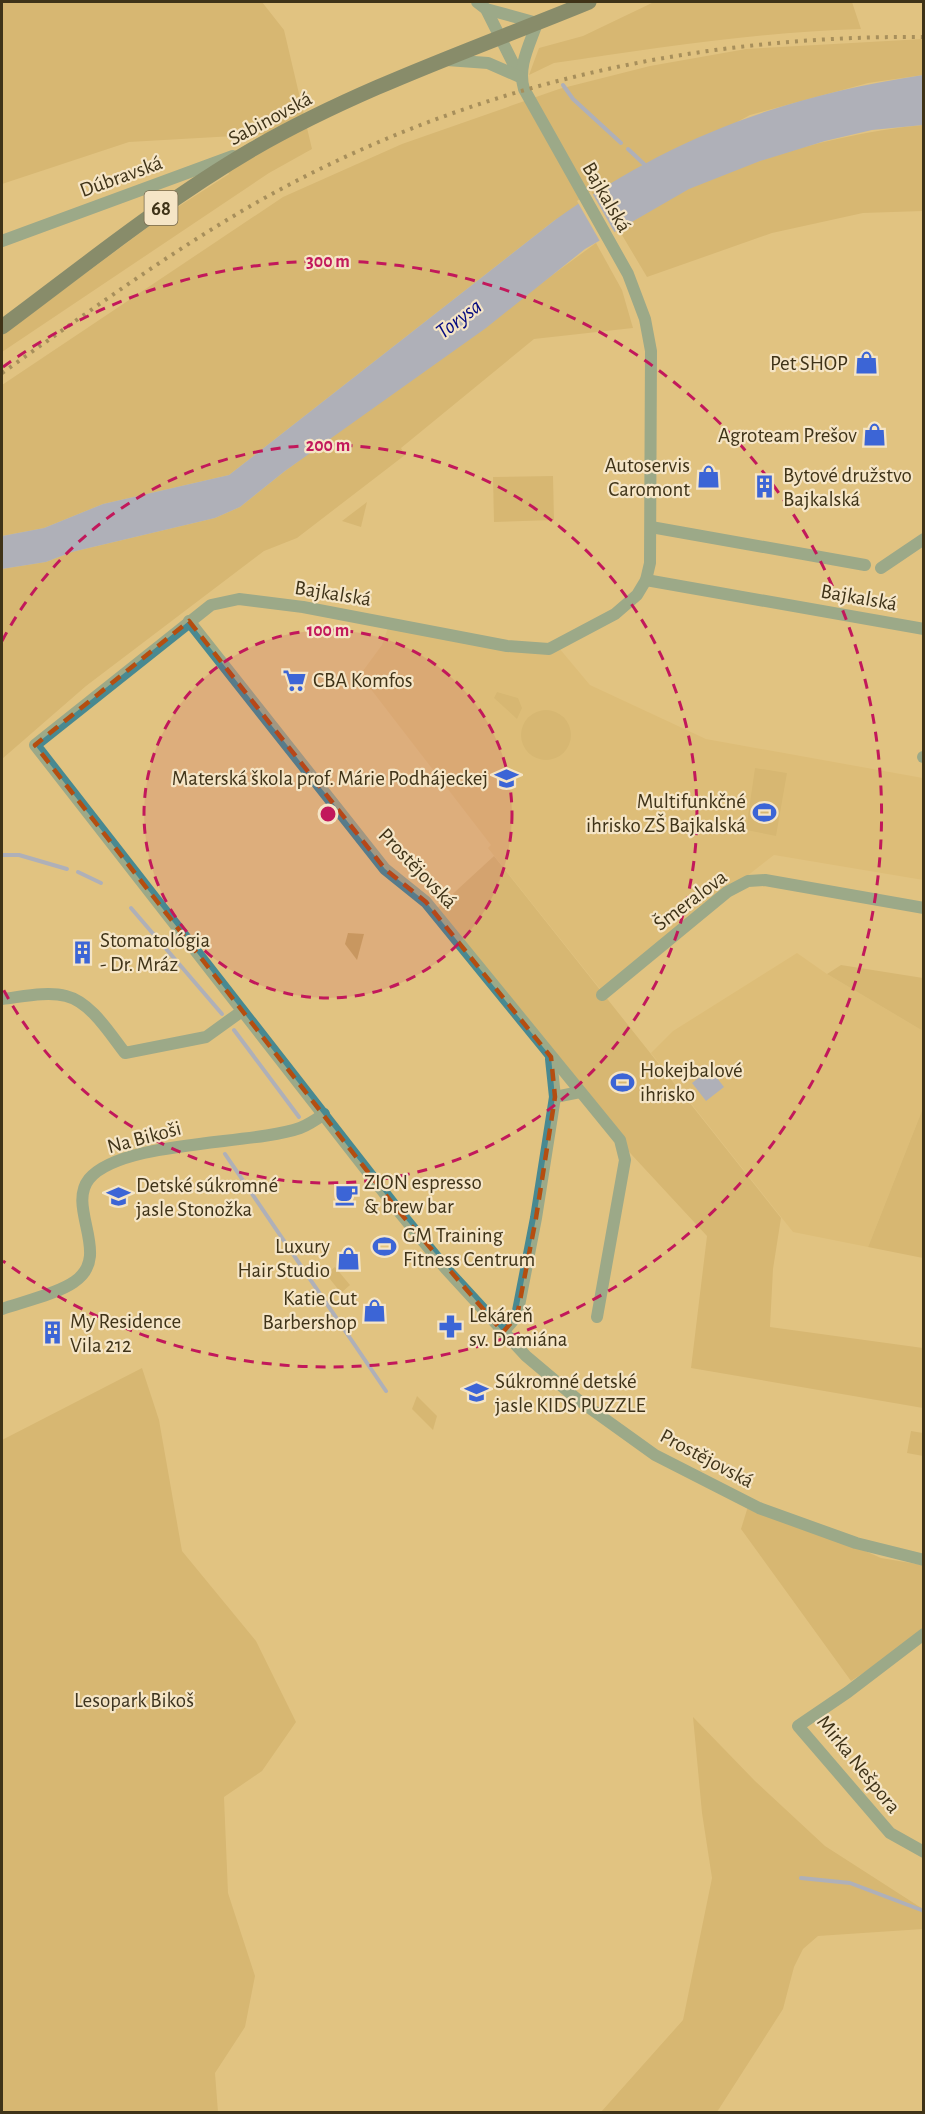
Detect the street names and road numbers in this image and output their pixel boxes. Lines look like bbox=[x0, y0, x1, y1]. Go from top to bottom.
street label: Sabinovská bbox=[225, 88, 316, 149]
street label: Dúbravská bbox=[77, 152, 166, 201]
street label: Bajkalská bbox=[578, 159, 635, 236]
road number: 68 bbox=[144, 191, 178, 225]
street label: Bajkalská bbox=[293, 577, 373, 610]
street label: Bajkalská bbox=[819, 580, 899, 615]
street label: Prostějovská bbox=[374, 824, 461, 913]
street label: Šmeralova bbox=[648, 864, 731, 935]
street label: Na Bikoši bbox=[105, 1118, 183, 1157]
street label: Prostějovská bbox=[657, 1425, 757, 1492]
street label: Mirka Nešpora bbox=[813, 1711, 904, 1817]

